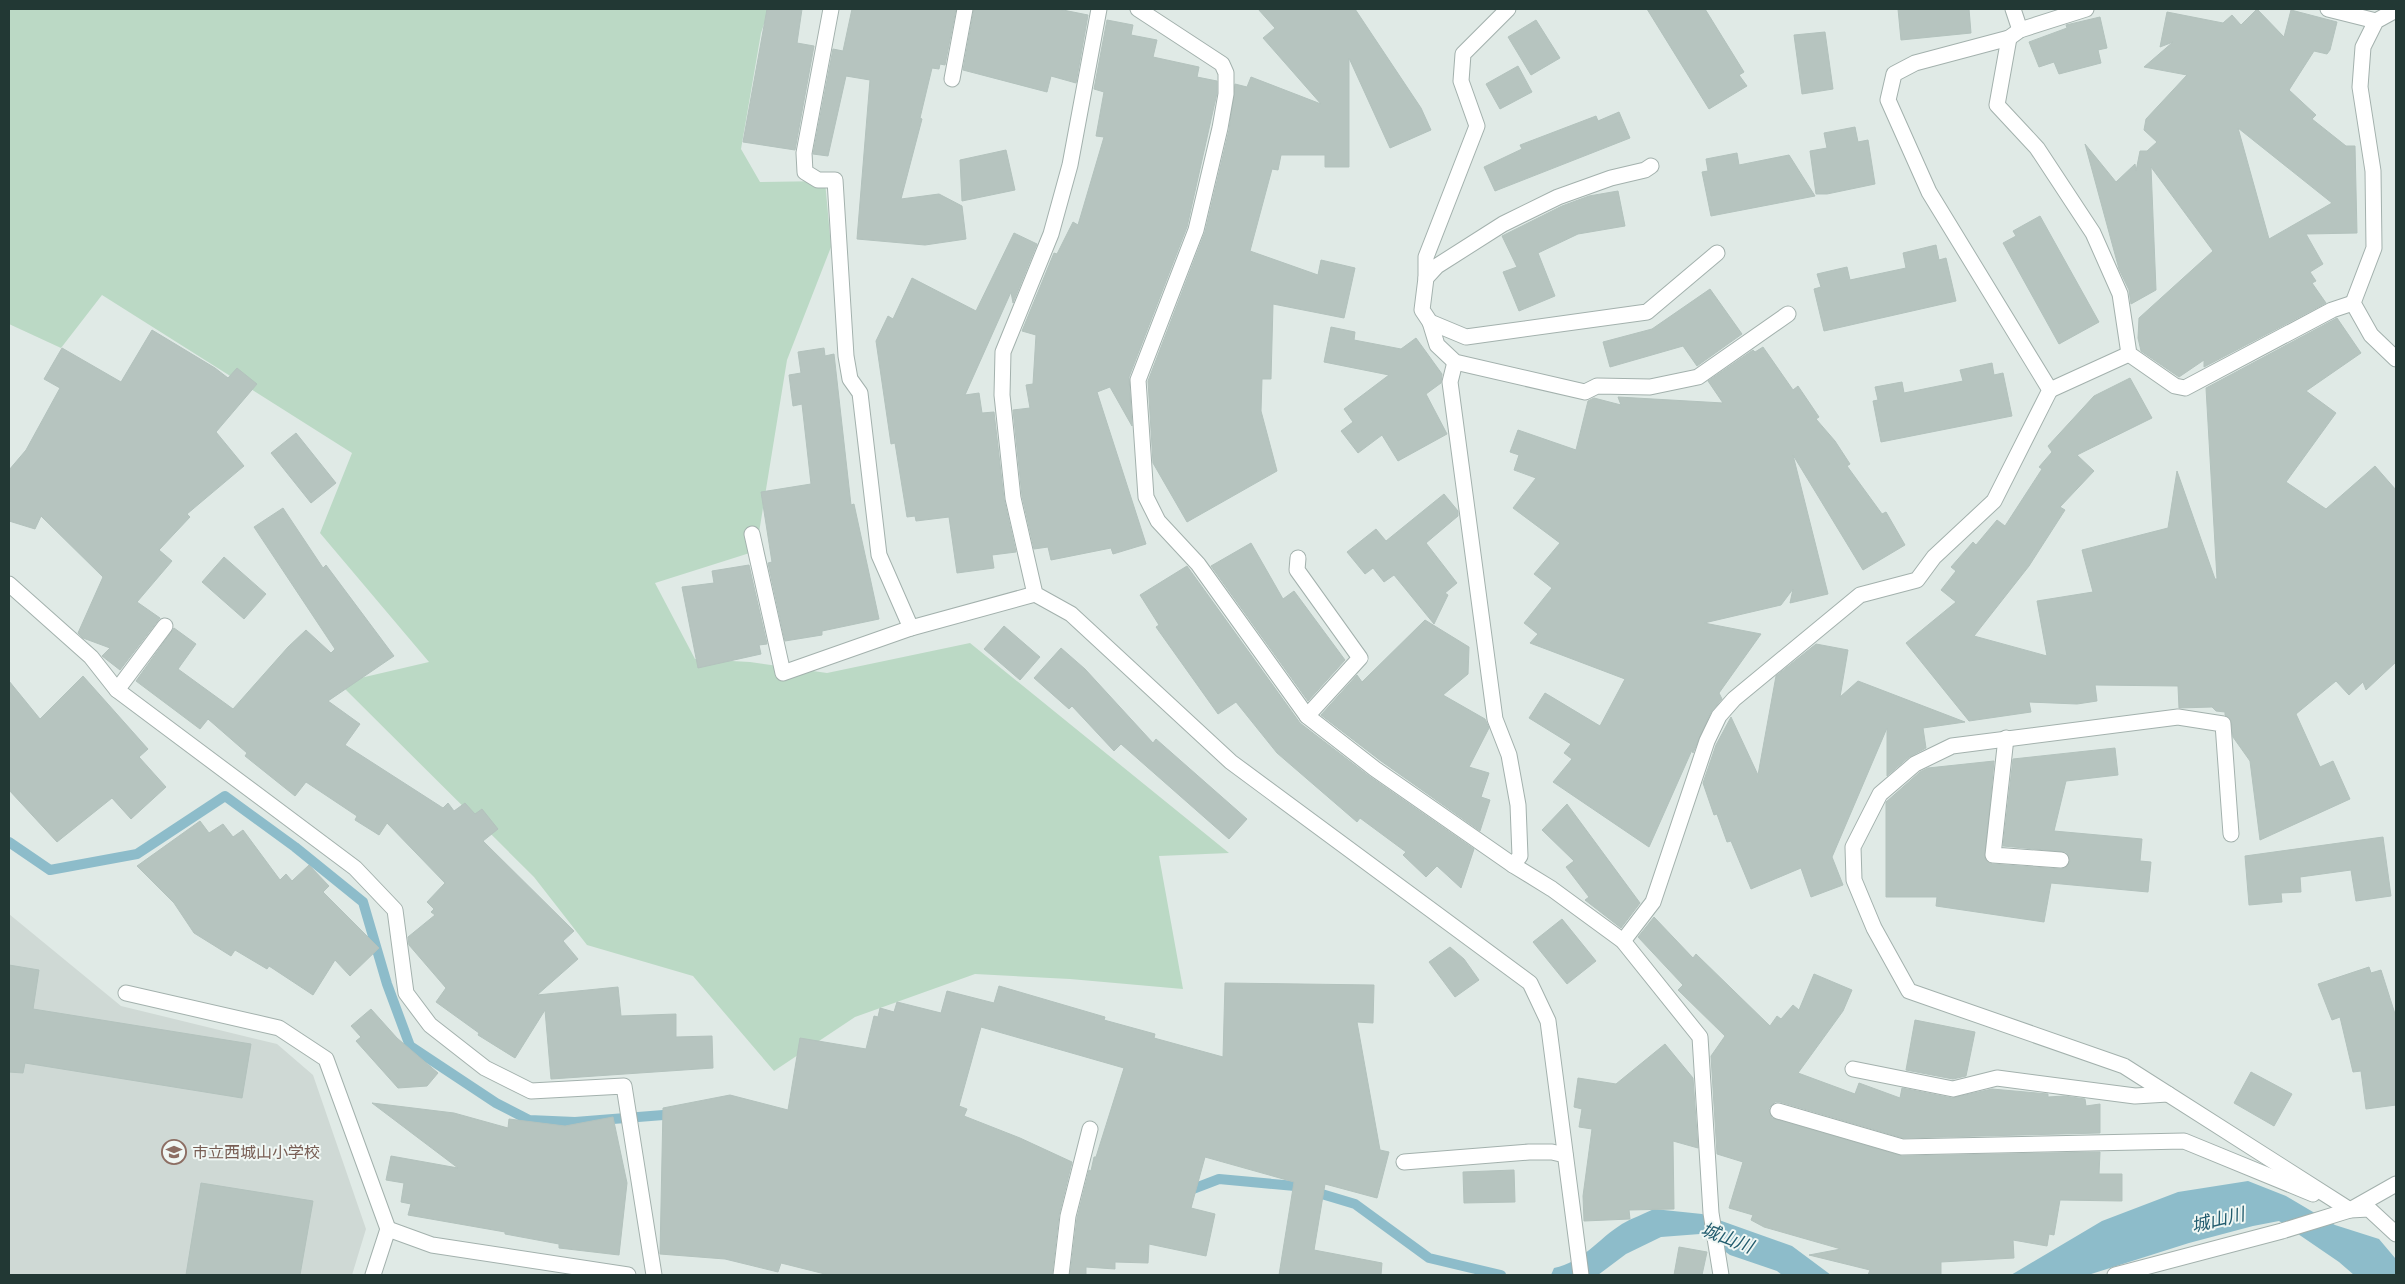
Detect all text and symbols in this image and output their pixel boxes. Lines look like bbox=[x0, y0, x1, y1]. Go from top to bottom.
school or university icon: 市立西城山小学校 bbox=[161, 1139, 187, 1165]
place label: 市立西城山小学校 bbox=[192, 1143, 320, 1162]
water label: 城山川 bbox=[2189, 1203, 2249, 1237]
water label: 城山川 bbox=[1698, 1218, 1758, 1259]

